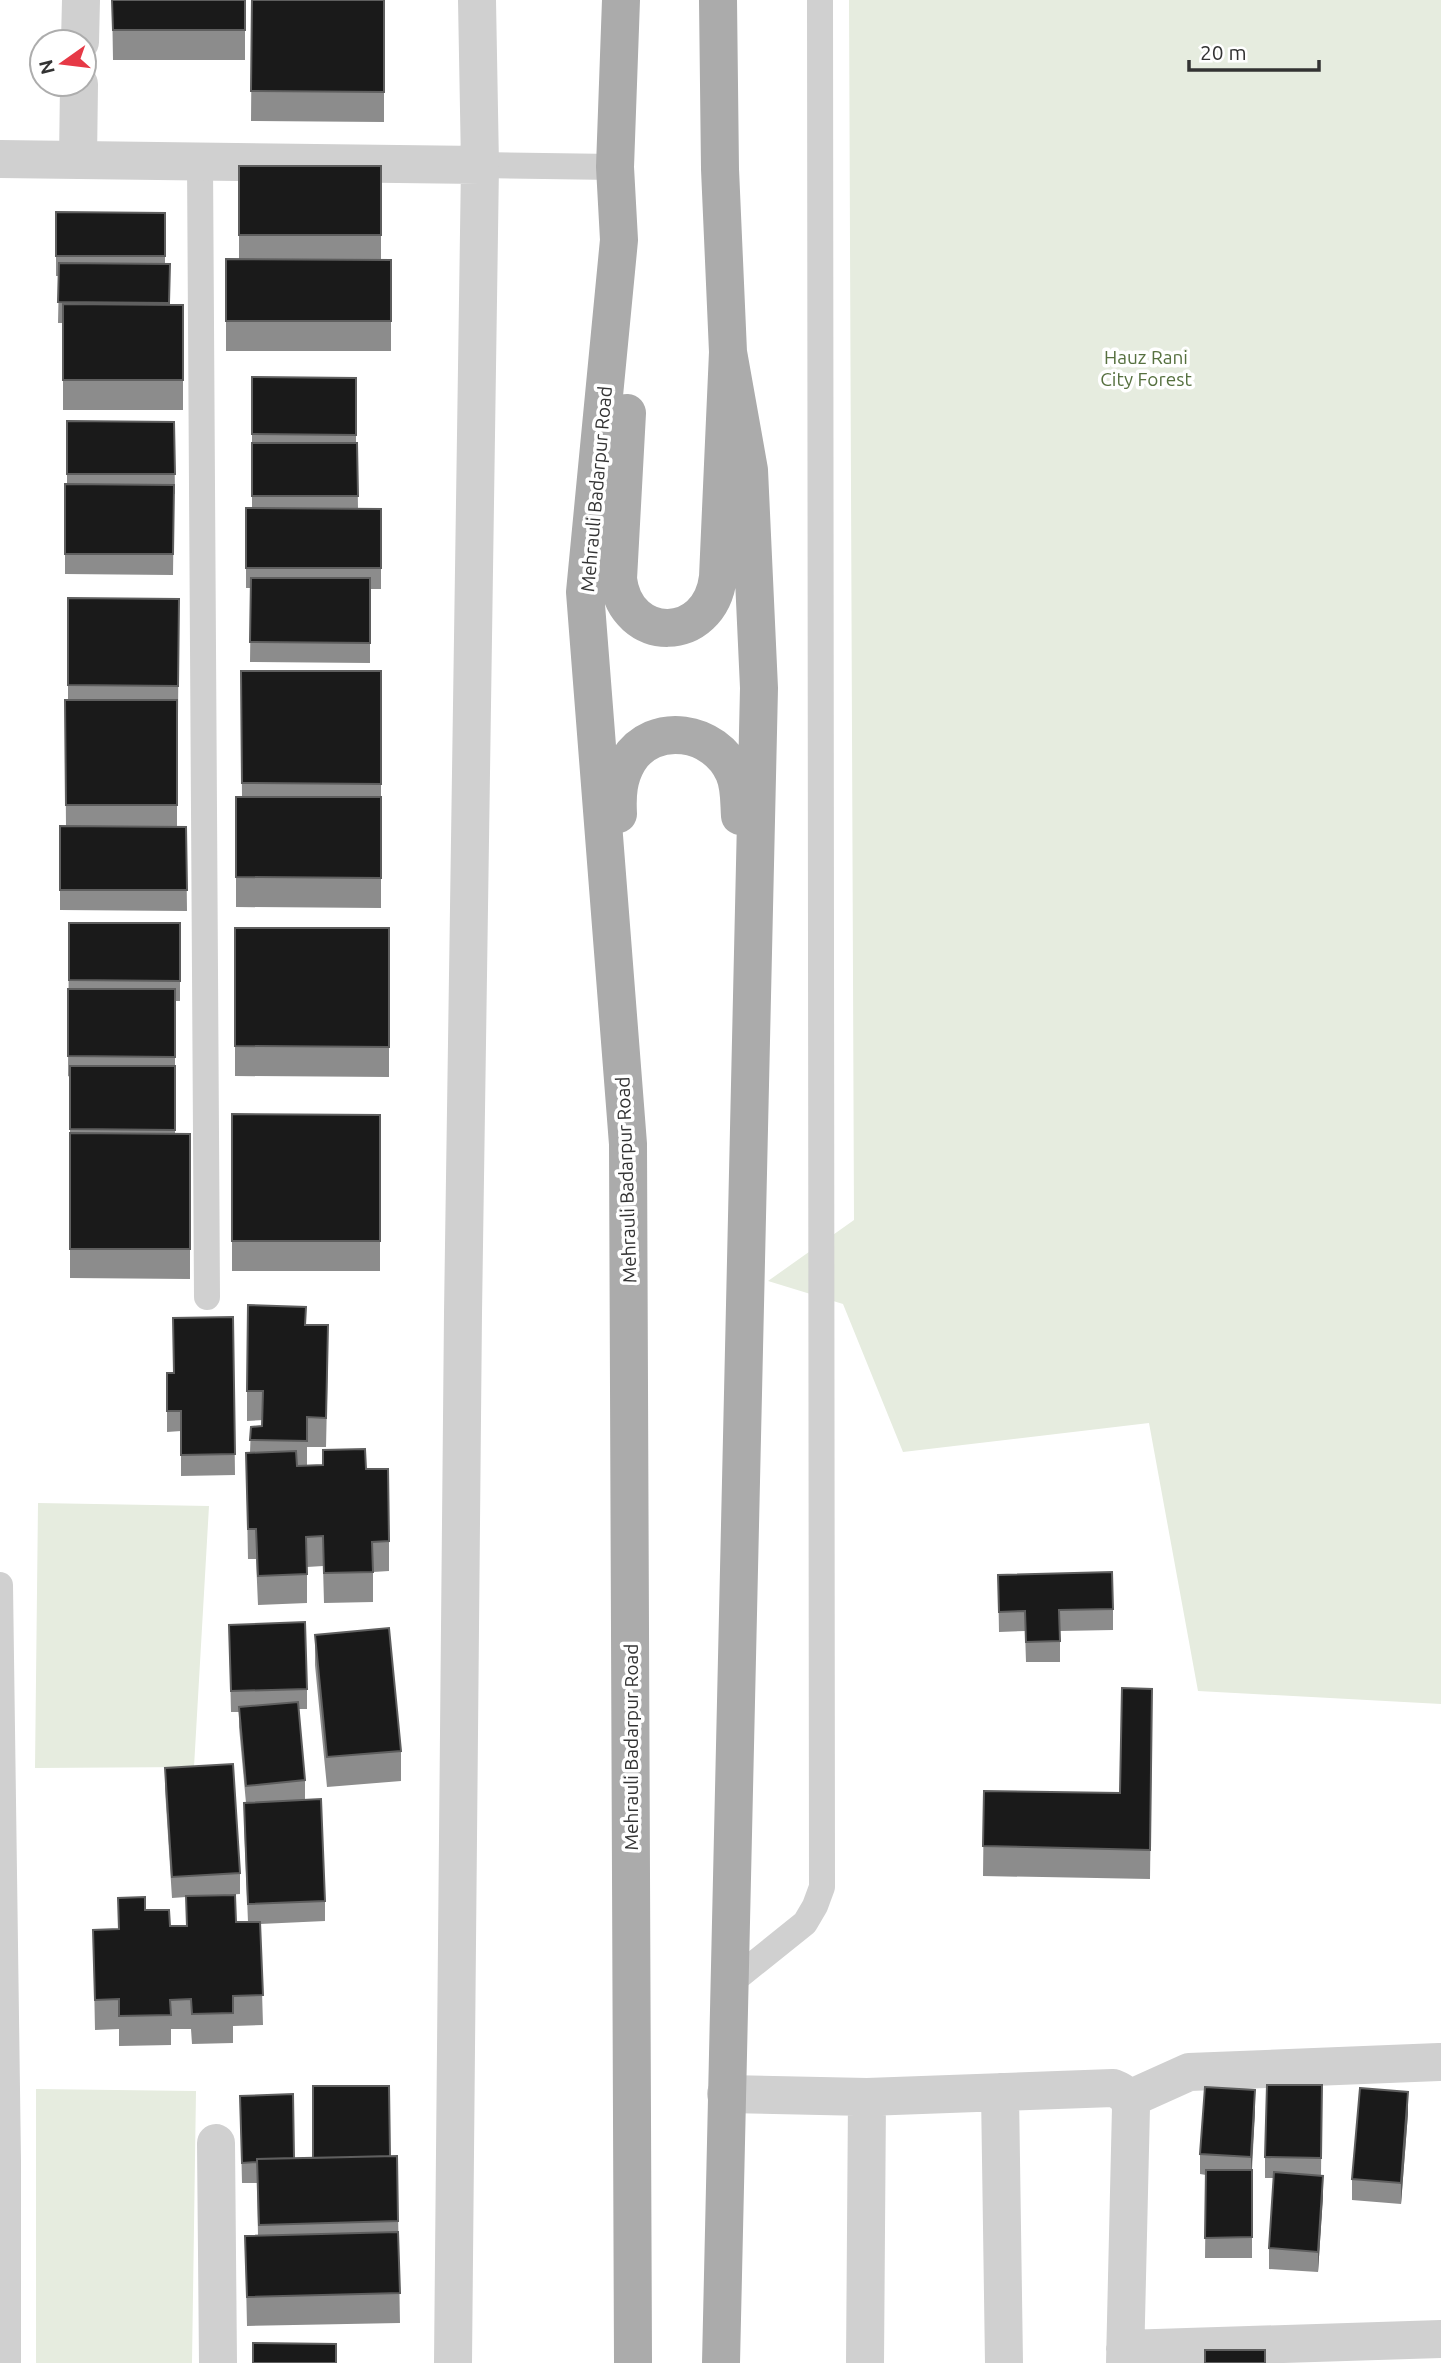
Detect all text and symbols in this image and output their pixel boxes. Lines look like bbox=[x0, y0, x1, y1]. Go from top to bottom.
north arrow bbox=[28, 28, 98, 98]
scale bar bbox=[1189, 28, 1318, 72]
text: 20 m bbox=[1200, 40, 1247, 64]
text: N bbox=[34, 58, 59, 77]
park label: Hauz Rani City Forest bbox=[1100, 346, 1192, 390]
street label: Mehrauli Badarpur Road bbox=[576, 385, 616, 593]
street label: Mehrauli Badarpur Road bbox=[611, 1076, 641, 1284]
street label: Mehrauli Badarpur Road bbox=[620, 1644, 642, 1850]

